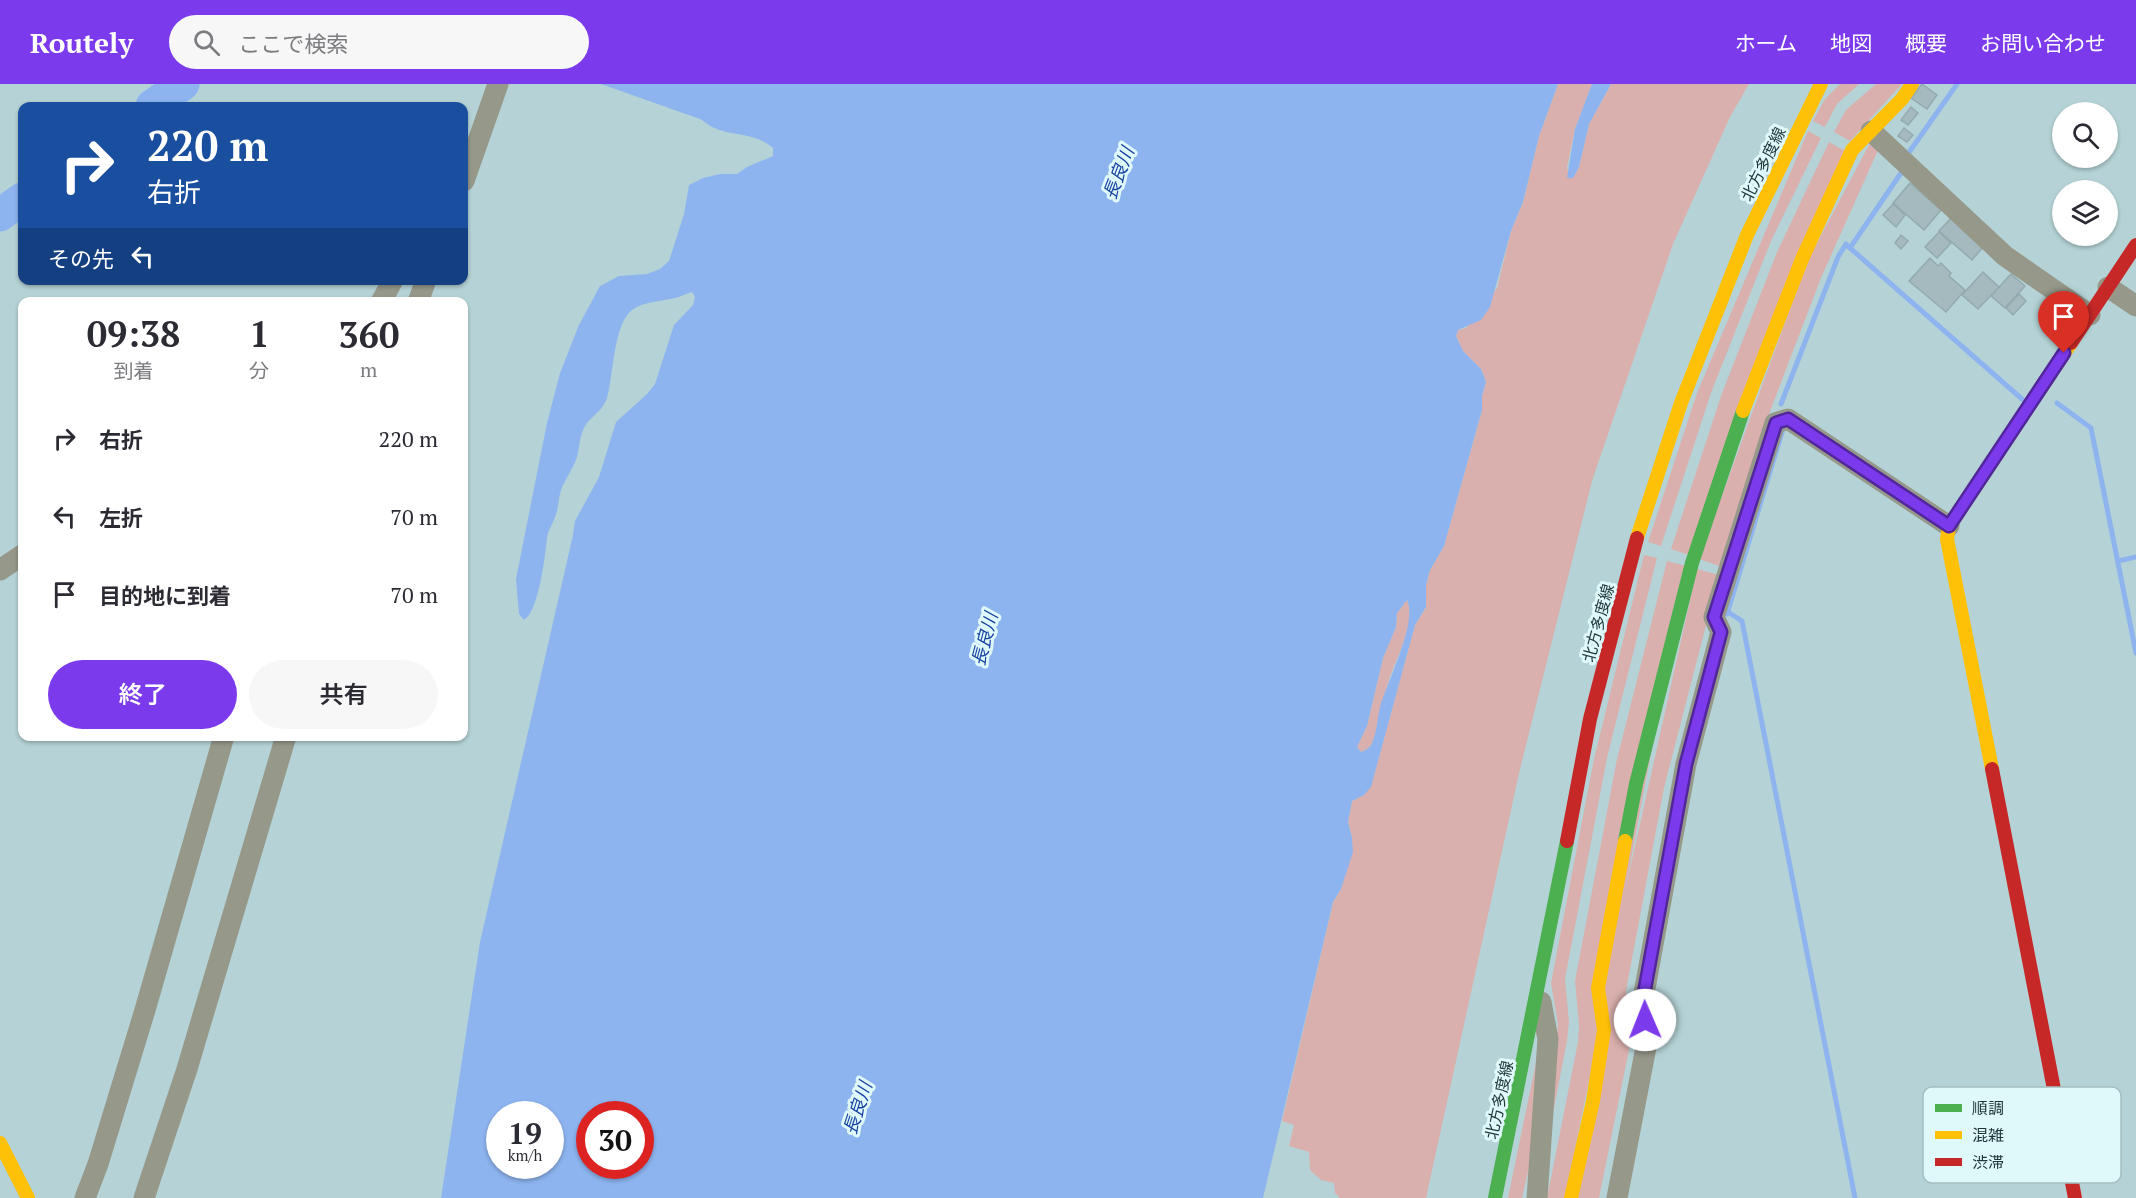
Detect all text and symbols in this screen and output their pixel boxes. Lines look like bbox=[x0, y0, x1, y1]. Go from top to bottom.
search box bbox=[169, 15, 589, 69]
text: Routely bbox=[30, 24, 133, 61]
icon: search bbox=[190, 26, 223, 59]
text: ここで検索 bbox=[238, 29, 348, 58]
text: ホーム bbox=[1735, 29, 1797, 57]
text: 地図 bbox=[1830, 29, 1872, 57]
text: 概要 bbox=[1905, 29, 1947, 57]
text: お問い合わせ bbox=[1980, 29, 2106, 57]
map controls bbox=[2052, 102, 2118, 246]
button: search bbox=[2052, 102, 2118, 168]
text: 220 m bbox=[147, 117, 268, 173]
street label: 北方多度線 bbox=[1736, 123, 1790, 205]
icon: right bbox=[48, 126, 126, 204]
water label: 長良川 bbox=[1097, 142, 1140, 203]
text: 右折 bbox=[147, 174, 201, 210]
button: layers bbox=[2052, 180, 2118, 246]
icon: left bbox=[126, 240, 159, 273]
text: その先 bbox=[48, 244, 114, 273]
pin bbox=[2038, 291, 2089, 353]
icon: arrive bbox=[2047, 300, 2080, 333]
text: 09:38 bbox=[87, 310, 180, 357]
text: 1 bbox=[249, 310, 270, 357]
text: 360 bbox=[338, 311, 399, 358]
text: m bbox=[360, 356, 377, 383]
text: 到着 bbox=[114, 357, 154, 384]
text: 分 bbox=[249, 357, 269, 384]
icon: right bbox=[48, 422, 81, 455]
text: 220 m bbox=[378, 424, 438, 453]
text: 右折 bbox=[99, 425, 143, 454]
icon: left bbox=[48, 500, 81, 533]
text: 70 m bbox=[390, 502, 438, 531]
text: 左折 bbox=[99, 503, 143, 532]
icon: arrive bbox=[48, 578, 81, 611]
text: 70 m bbox=[390, 580, 438, 609]
text: 目的地に到着 bbox=[99, 581, 231, 610]
street label: 北方多度線 bbox=[1577, 582, 1619, 664]
water label: 長良川 bbox=[965, 608, 1003, 668]
button: 終了 bbox=[48, 660, 237, 729]
button: 共有 bbox=[249, 660, 438, 729]
position arrow bbox=[1613, 988, 1677, 1052]
street label: 北方多度線 bbox=[1480, 1059, 1518, 1141]
water label: 長良川 bbox=[837, 1077, 877, 1137]
legend bbox=[1923, 1087, 2121, 1183]
text: 順調 bbox=[1972, 1097, 2004, 1119]
speed limit sign: 30 bbox=[576, 1101, 654, 1179]
text: 19 bbox=[508, 1113, 542, 1153]
text: 混雑 bbox=[1972, 1124, 2004, 1146]
text: km/h bbox=[508, 1145, 542, 1165]
text: 渋滞 bbox=[1972, 1151, 2004, 1173]

